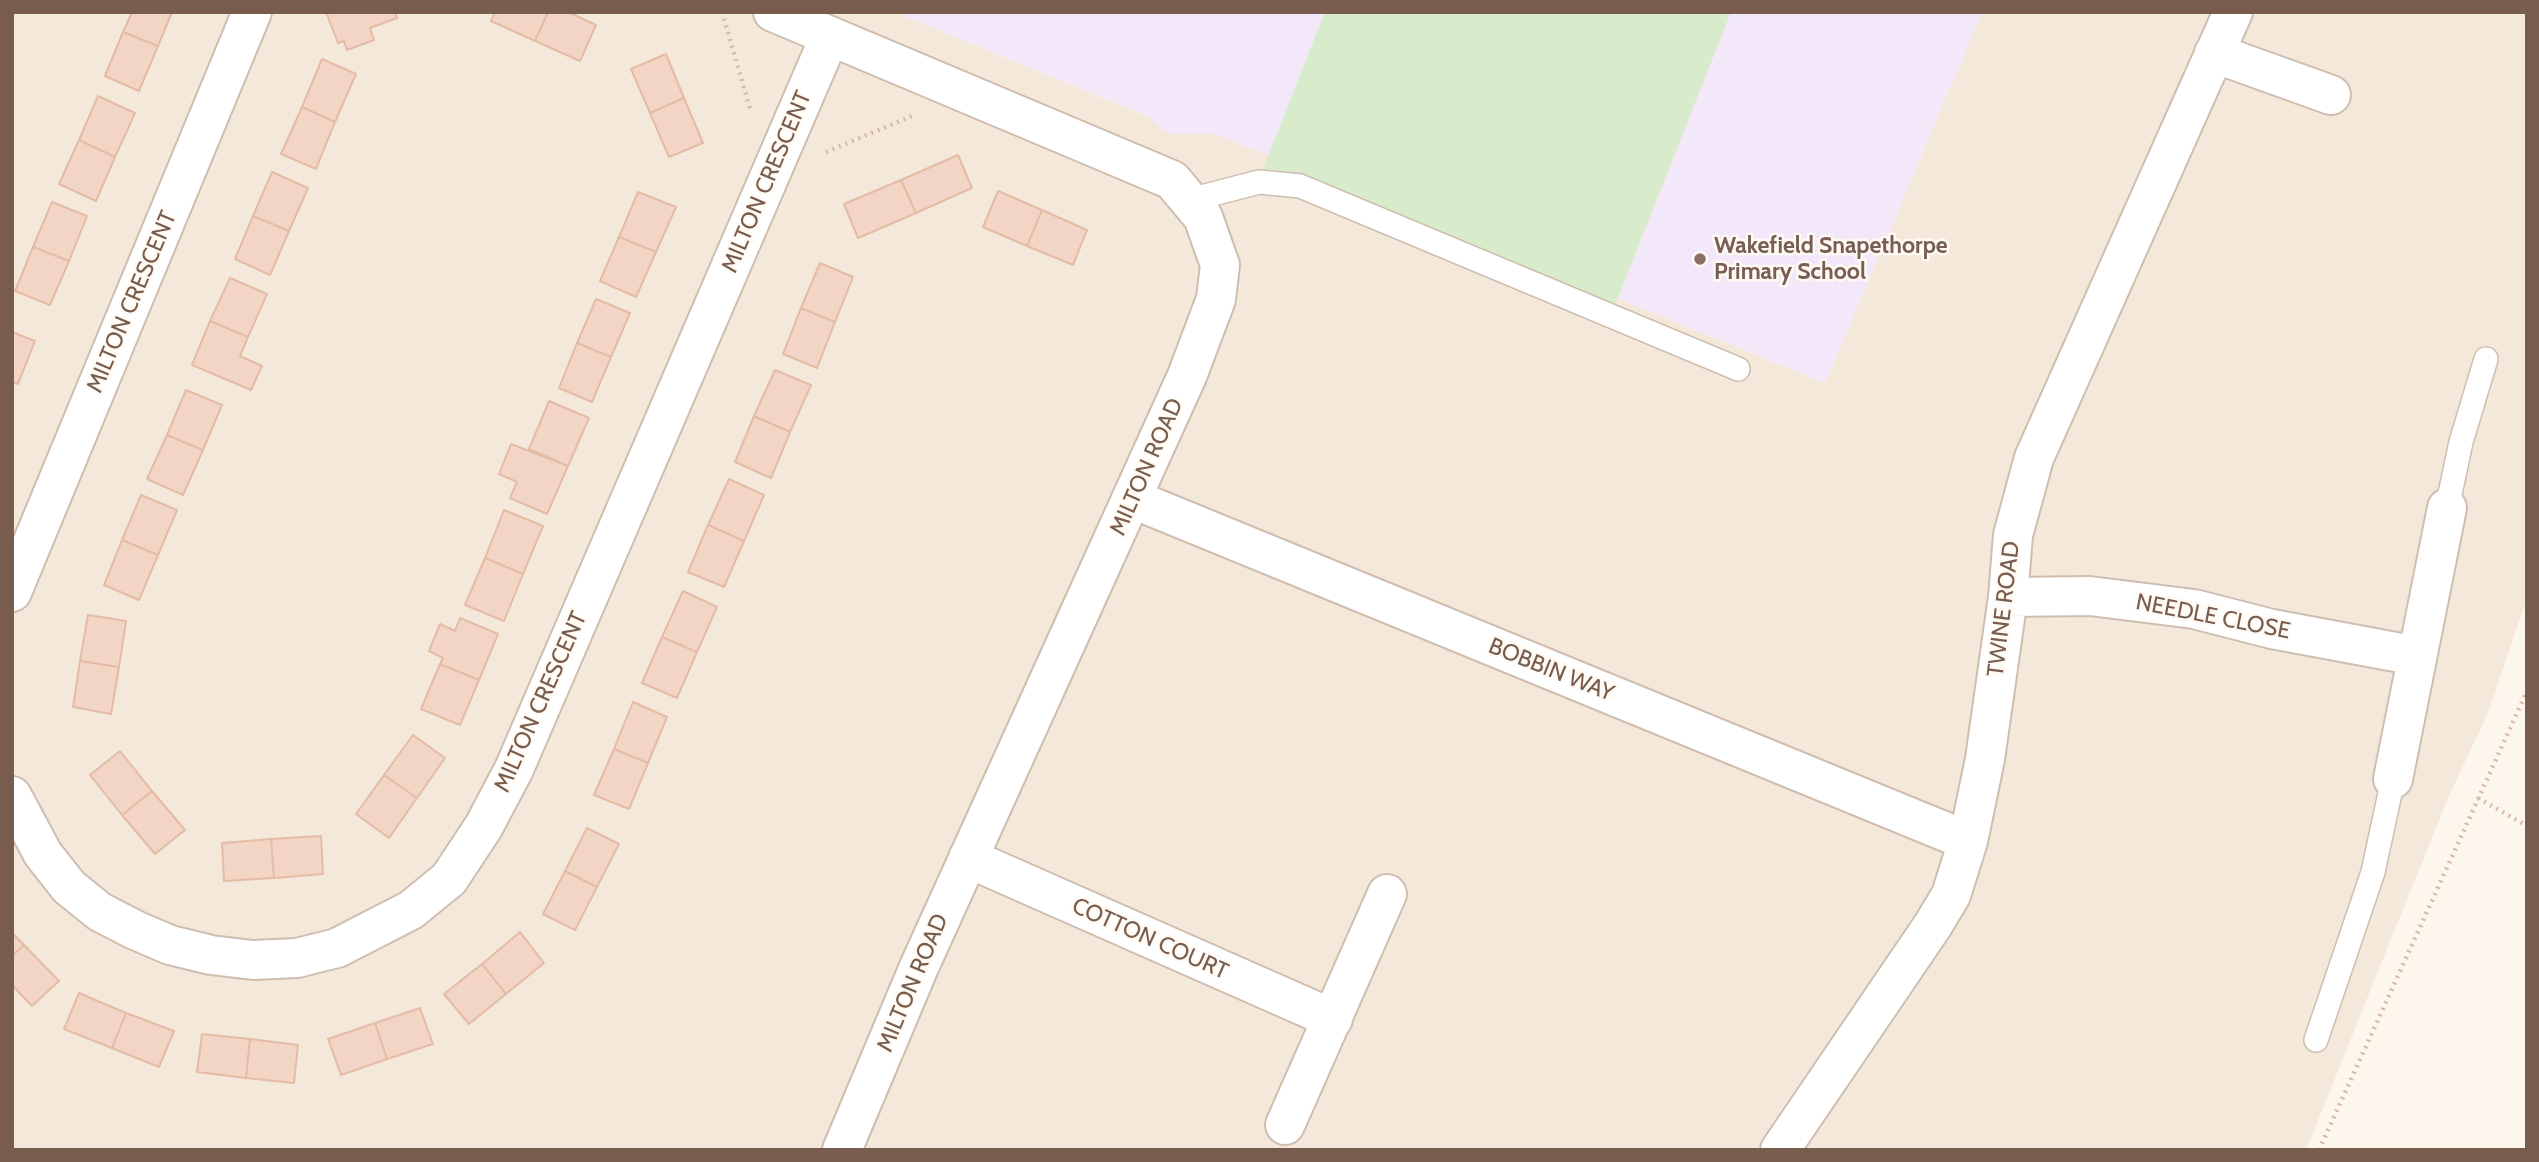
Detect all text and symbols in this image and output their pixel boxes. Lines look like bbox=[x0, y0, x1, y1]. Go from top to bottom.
street label: MILTON CRESCENT bbox=[716, 87, 818, 277]
street label: MILTON CRESCENT bbox=[81, 207, 183, 397]
place label: Wakefield Snapethorpe Primary School bbox=[1714, 232, 1948, 286]
marker: Wakefield Snapethorpe Primary School bbox=[1692, 251, 1708, 267]
street label: MILTON ROAD bbox=[1104, 394, 1190, 540]
street label: TWINE ROAD bbox=[1982, 540, 2026, 678]
street label: NEEDLE CLOSE bbox=[2133, 588, 2293, 646]
street label: MILTON CRESCENT bbox=[489, 607, 593, 797]
street label: BOBBIN WAY bbox=[1484, 632, 1618, 708]
street label: COTTON COURT bbox=[1068, 892, 1232, 986]
street label: MILTON ROAD bbox=[871, 910, 955, 1056]

